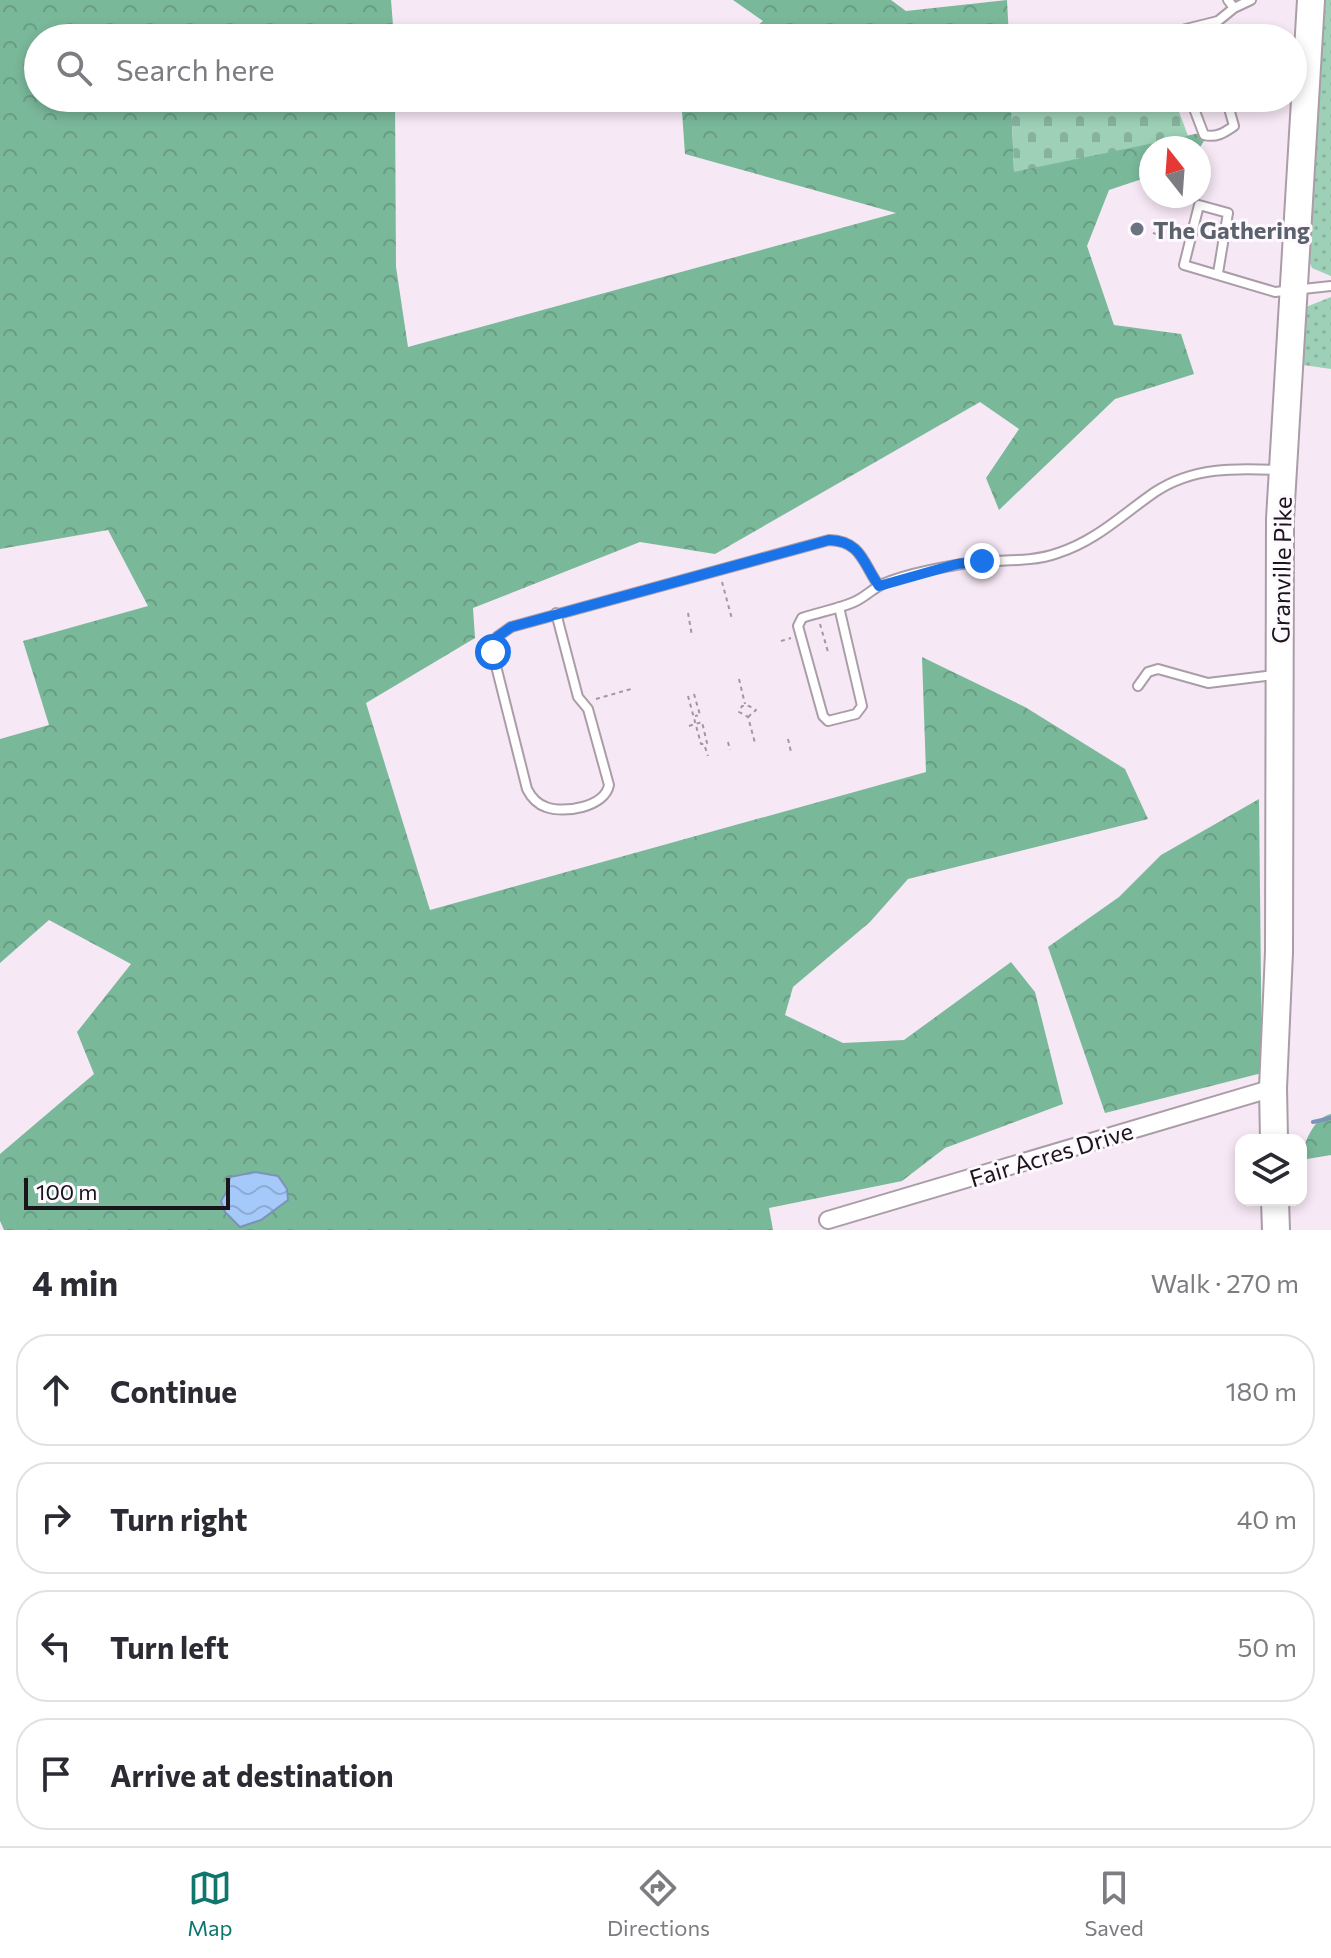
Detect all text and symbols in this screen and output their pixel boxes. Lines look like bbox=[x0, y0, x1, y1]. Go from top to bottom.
search box bbox=[24, 24, 1307, 112]
icon: search bbox=[52, 46, 96, 90]
text: Search here bbox=[116, 50, 275, 87]
north arrow bbox=[1139, 136, 1211, 208]
place label: The Gathering bbox=[1153, 215, 1310, 244]
marker: The Gathering bbox=[1128, 220, 1146, 238]
street label: Granville Pike bbox=[1265, 496, 1297, 644]
route end bbox=[964, 543, 1000, 579]
route start bbox=[475, 634, 511, 670]
street label: Fair Acres Drive bbox=[966, 1115, 1136, 1193]
map controls bbox=[1235, 1134, 1307, 1206]
button: layers bbox=[1235, 1134, 1307, 1206]
scale bar bbox=[24, 1174, 230, 1210]
text: 100 m bbox=[36, 1178, 98, 1205]
text: 4 min bbox=[32, 1261, 118, 1303]
text: Walk · 270 m bbox=[1151, 1267, 1299, 1298]
icon: ahead bbox=[34, 1368, 78, 1412]
text: Continue bbox=[110, 1372, 237, 1409]
text: 180 m bbox=[1225, 1375, 1297, 1406]
icon: right bbox=[34, 1496, 78, 1540]
text: Turn right bbox=[110, 1500, 247, 1537]
text: 40 m bbox=[1237, 1503, 1297, 1534]
icon: left bbox=[34, 1624, 78, 1668]
text: Turn left bbox=[110, 1628, 229, 1665]
text: 50 m bbox=[1237, 1631, 1297, 1662]
icon: arrive bbox=[34, 1752, 78, 1796]
text: Arrive at destination bbox=[110, 1756, 394, 1793]
tab: Map bbox=[187, 1866, 233, 1941]
tab: Directions bbox=[607, 1866, 710, 1941]
tab: Saved bbox=[1084, 1866, 1144, 1941]

